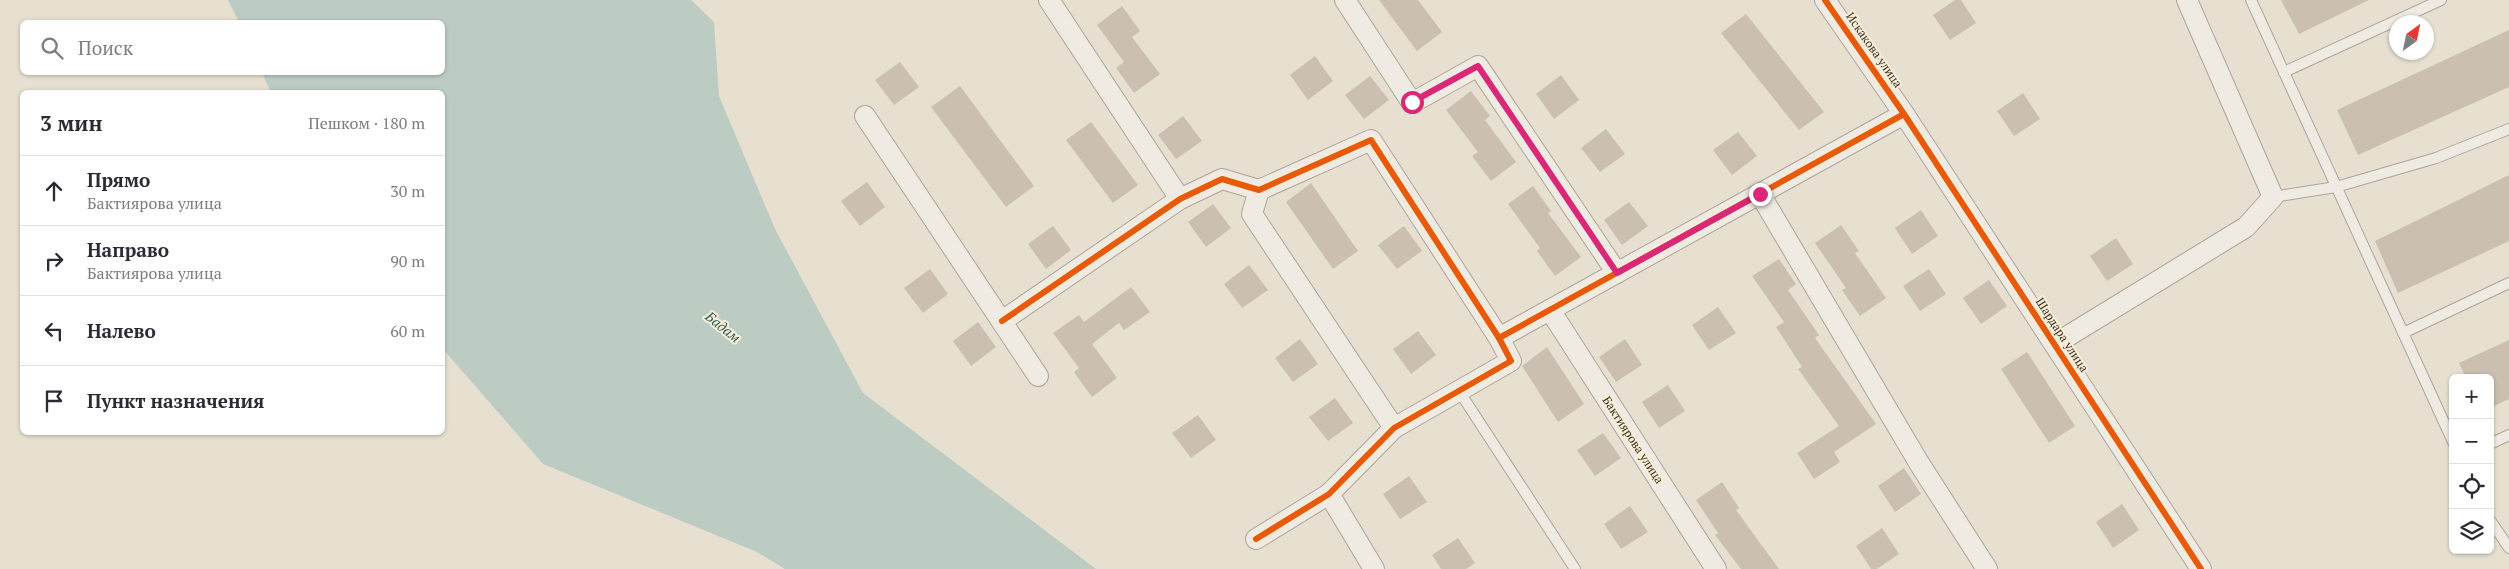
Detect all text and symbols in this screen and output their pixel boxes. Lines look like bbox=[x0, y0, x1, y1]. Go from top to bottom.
street label: Искакова улица bbox=[1843, 9, 1906, 90]
north arrow bbox=[2389, 15, 2434, 60]
search box bbox=[20, 20, 445, 75]
icon: search bbox=[38, 34, 66, 62]
text: Поиск bbox=[78, 35, 133, 60]
route start bbox=[1401, 91, 1424, 114]
text: 3 мин bbox=[40, 109, 102, 137]
text: Пешком · 180 m bbox=[308, 112, 425, 134]
text: Прямо bbox=[87, 167, 150, 192]
icon: ahead bbox=[40, 177, 68, 205]
text: 30 m bbox=[390, 180, 425, 202]
route end bbox=[1749, 183, 1772, 206]
text: Бактиярова улица bbox=[87, 192, 222, 214]
text: Направо bbox=[87, 237, 169, 262]
icon: right bbox=[40, 247, 68, 275]
text: 90 m bbox=[390, 250, 425, 272]
text: Бактиярова улица bbox=[87, 262, 222, 284]
street label: Шардара улица bbox=[2033, 295, 2092, 375]
water label: Бадам bbox=[701, 306, 745, 347]
icon: left bbox=[40, 317, 68, 345]
text: Налево bbox=[87, 318, 156, 343]
text: 60 m bbox=[390, 320, 425, 342]
map controls bbox=[2449, 374, 2494, 554]
button: + bbox=[2449, 374, 2494, 419]
icon: arrive bbox=[40, 387, 68, 415]
text: Пункт назначения bbox=[87, 388, 264, 413]
street label: Бактиярова улица bbox=[1600, 393, 1667, 486]
button: − bbox=[2449, 419, 2494, 464]
button: locate bbox=[2449, 464, 2494, 509]
button: layers bbox=[2449, 509, 2494, 554]

